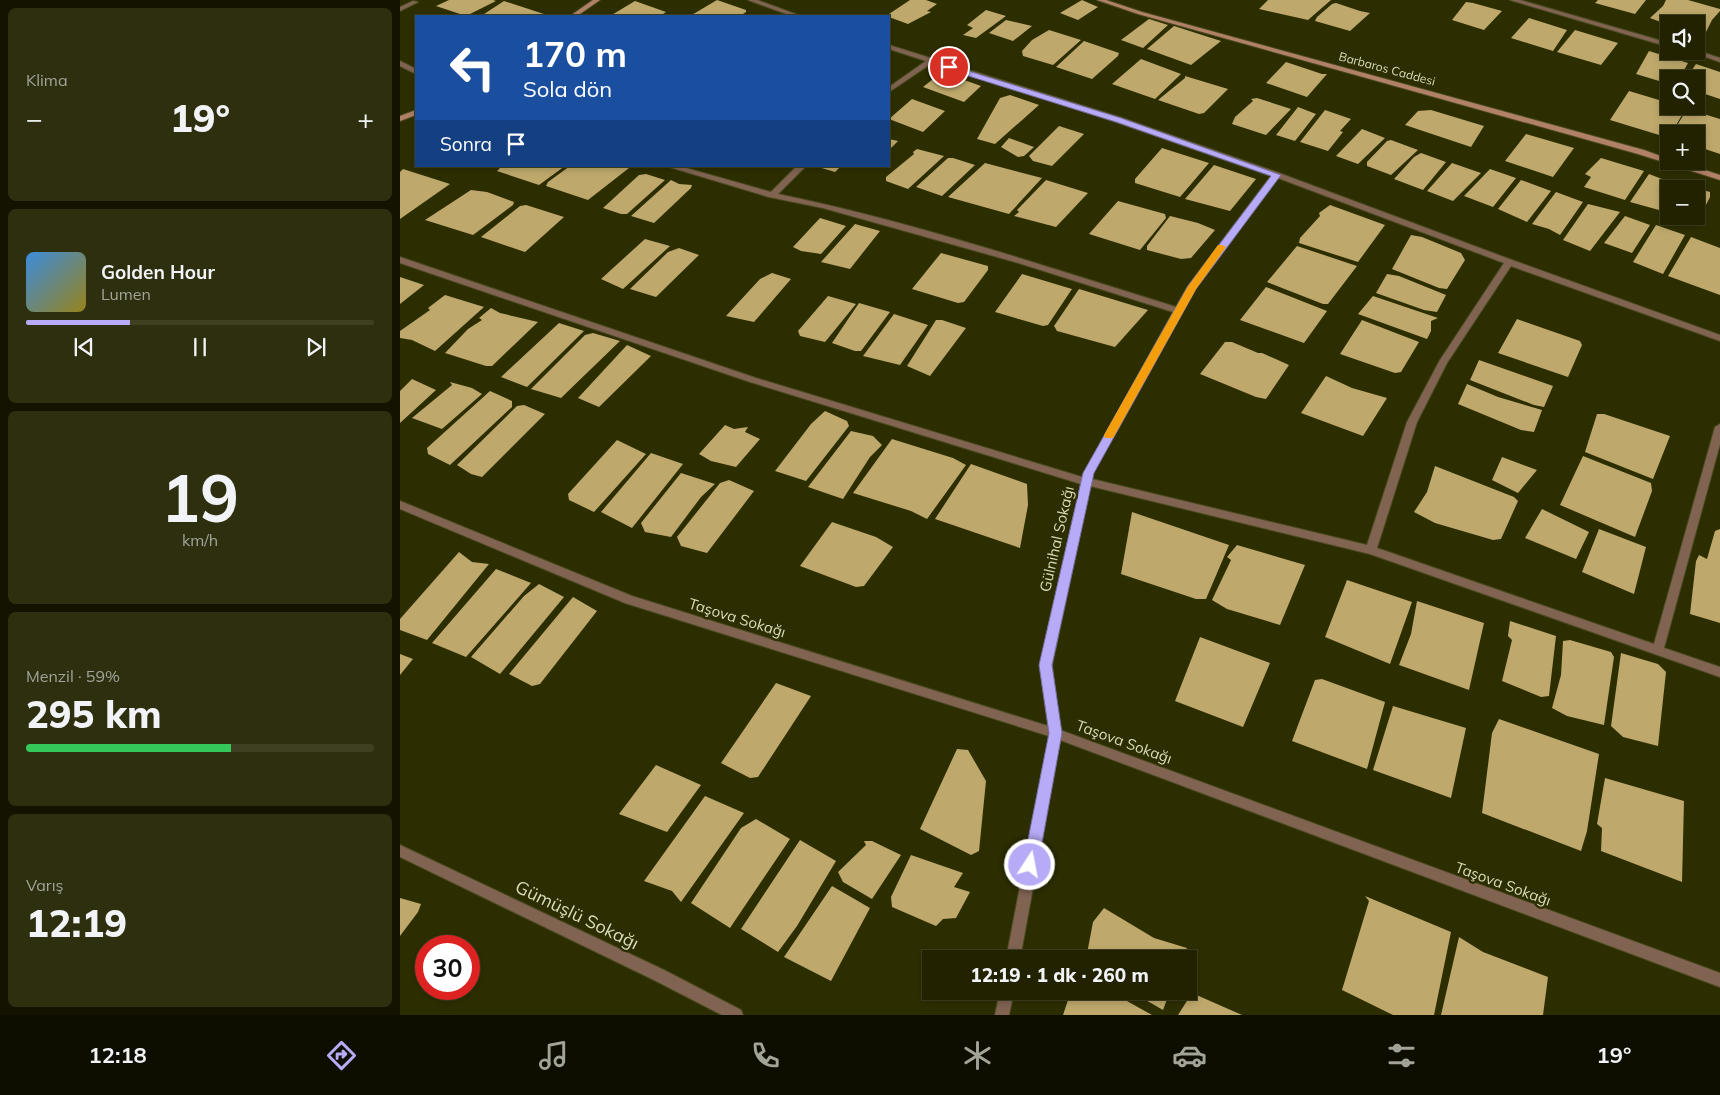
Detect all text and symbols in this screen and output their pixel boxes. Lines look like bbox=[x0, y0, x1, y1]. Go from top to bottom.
map controls bbox=[1660, 15, 1705, 225]
button: sound bbox=[1660, 15, 1705, 60]
text: 170 m bbox=[523, 32, 627, 76]
icon: left bbox=[440, 35, 505, 100]
pin bbox=[928, 46, 970, 88]
street label: Barbaros Caddesi bbox=[1337, 48, 1437, 89]
icon: arrive bbox=[935, 53, 963, 81]
text: Klima bbox=[26, 70, 68, 90]
button: search bbox=[1660, 70, 1705, 115]
text: Sola dön bbox=[523, 75, 612, 103]
text: 19° bbox=[170, 94, 230, 142]
text: − bbox=[26, 101, 43, 136]
text: + bbox=[357, 101, 374, 136]
button: + bbox=[1660, 125, 1705, 170]
icon: arrive bbox=[502, 130, 530, 158]
text: Sonra bbox=[440, 132, 492, 156]
button: − bbox=[1660, 180, 1705, 225]
text: Golden Hour bbox=[101, 260, 215, 284]
text: Lumen bbox=[101, 284, 151, 304]
icon: previous bbox=[70, 333, 98, 361]
icon: pause bbox=[186, 333, 214, 361]
icon: next bbox=[302, 333, 330, 361]
text: 19 bbox=[161, 457, 239, 538]
street label: Gülnihal Sokağı bbox=[1035, 484, 1078, 594]
text: km/h bbox=[182, 530, 218, 550]
street label: Taşova Sokağı bbox=[686, 594, 788, 641]
text: Menzil · 59% bbox=[26, 666, 120, 686]
text: 295 km bbox=[26, 690, 162, 738]
street label: Taşova Sokağı bbox=[1074, 715, 1175, 768]
position arrow bbox=[1003, 838, 1055, 890]
street label: Taşova Sokağı bbox=[1453, 857, 1554, 910]
text: Varış bbox=[26, 875, 63, 895]
street label: Gümüşlü Sokağı bbox=[512, 875, 643, 954]
text: 12:19 bbox=[26, 899, 127, 947]
speed limit sign: 30 bbox=[415, 935, 480, 1000]
text: 12:19 · 1 dk · 260 m bbox=[970, 963, 1149, 987]
icon: directions bbox=[324, 1038, 359, 1073]
icon: music bbox=[536, 1038, 571, 1073]
icon: phone bbox=[748, 1038, 783, 1073]
icon: climate bbox=[960, 1038, 995, 1073]
icon: car bbox=[1172, 1038, 1207, 1073]
icon: filters bbox=[1384, 1038, 1419, 1073]
text: 12:18 bbox=[89, 1041, 147, 1069]
text: 19° bbox=[1597, 1041, 1631, 1069]

